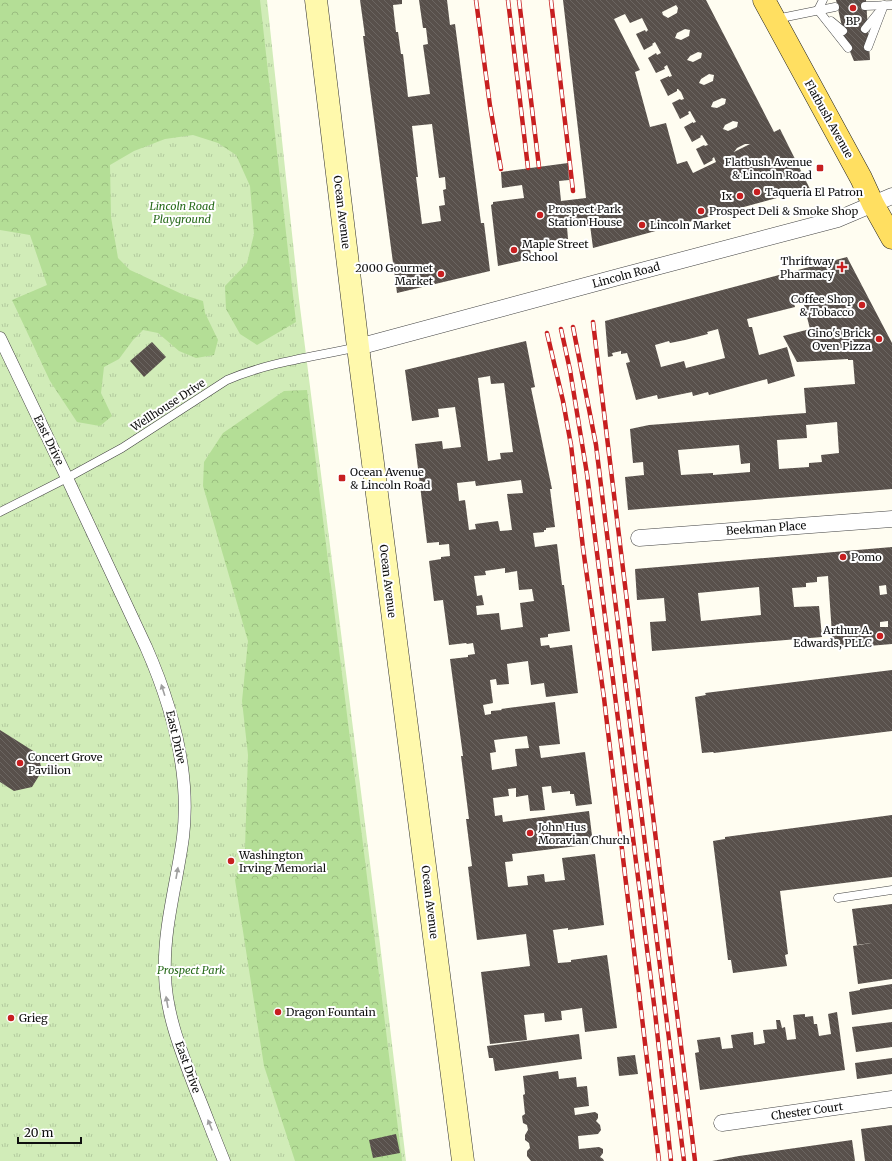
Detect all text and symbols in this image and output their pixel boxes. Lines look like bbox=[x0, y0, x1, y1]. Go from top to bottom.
marker: BP bbox=[848, 3, 858, 13]
place label: BP bbox=[846, 14, 860, 28]
street label: Flatbush Avenue bbox=[802, 77, 856, 161]
place label: Flatbush Avenue & Lincoln Road bbox=[725, 155, 812, 182]
marker: Flatbush Avenue & Lincoln Road bbox=[815, 163, 825, 173]
street label: Ocean Avenue bbox=[331, 175, 353, 250]
place label: Taqueria El Patron bbox=[765, 185, 864, 199]
marker: Taqueria El Patron bbox=[752, 187, 762, 197]
place label: Ix bbox=[721, 189, 732, 203]
marker: Ix bbox=[735, 191, 745, 201]
park label: Lincoln Road Playground bbox=[149, 199, 215, 226]
place label: Prospect Park Station House bbox=[548, 202, 622, 229]
place label: Prospect Deli & Smoke Shop bbox=[709, 204, 858, 218]
marker: Prospect Deli & Smoke Shop bbox=[696, 206, 706, 216]
marker: Prospect Park Station House bbox=[535, 210, 545, 220]
place label: Lincoln Market bbox=[650, 218, 732, 232]
marker: Lincoln Market bbox=[637, 220, 647, 230]
place label: Maple Street School bbox=[522, 237, 589, 264]
marker: Maple Street School bbox=[509, 245, 519, 255]
place label: Thriftway Pharmacy bbox=[780, 254, 835, 281]
street label: Lincoln Road bbox=[591, 259, 662, 291]
place label: 2000 Gourmet Market bbox=[355, 261, 434, 288]
marker: Thriftway Pharmacy bbox=[837, 262, 847, 272]
marker: 2000 Gourmet Market bbox=[436, 269, 446, 279]
place label: Coffee Shop & Tobacco bbox=[791, 292, 855, 319]
marker: Coffee Shop & Tobacco bbox=[857, 300, 867, 310]
place label: Gino's Brick Oven Pizza bbox=[807, 326, 871, 353]
marker: Gino's Brick Oven Pizza bbox=[874, 334, 884, 344]
street label: Wellhouse Drive bbox=[127, 376, 208, 435]
street label: East Drive bbox=[31, 413, 67, 468]
place label: Ocean Avenue & Lincoln Road bbox=[350, 465, 431, 492]
marker: Ocean Avenue & Lincoln Road bbox=[337, 473, 347, 483]
street label: Beekman Place bbox=[725, 518, 807, 538]
street label: Ocean Avenue bbox=[377, 544, 399, 619]
place label: Pomo bbox=[851, 550, 882, 564]
marker: Pomo bbox=[838, 552, 848, 562]
place label: Arthur A. Edwards, PLLC bbox=[793, 623, 872, 650]
marker: Arthur A. Edwards, PLLC bbox=[875, 631, 885, 641]
one-way arrow bbox=[160, 684, 166, 696]
street label: East Drive bbox=[163, 709, 189, 765]
place label: Concert Grove Pavilion bbox=[28, 750, 103, 777]
marker: Concert Grove Pavilion bbox=[15, 758, 25, 768]
place label: John Hus Moravian Church bbox=[537, 820, 630, 847]
marker: John Hus Moravian Church bbox=[525, 828, 535, 838]
place label: Washington Irving Memorial bbox=[238, 848, 327, 875]
marker: Washington Irving Memorial bbox=[226, 856, 236, 866]
street label: Ocean Avenue bbox=[419, 865, 441, 940]
one-way arrow bbox=[174, 867, 180, 879]
park label: Prospect Park bbox=[157, 963, 225, 977]
one-way arrow bbox=[164, 996, 170, 1008]
place label: Dragon Fountain bbox=[286, 1005, 376, 1019]
marker: Dragon Fountain bbox=[273, 1007, 283, 1017]
place label: Grieg bbox=[19, 1011, 48, 1025]
marker: Grieg bbox=[6, 1013, 16, 1023]
street label: East Drive bbox=[172, 1039, 204, 1095]
street label: Chester Court bbox=[770, 1099, 845, 1123]
one-way arrow bbox=[206, 1118, 212, 1130]
scale bar bbox=[18, 1119, 81, 1145]
text: 20 m bbox=[24, 1125, 53, 1140]

